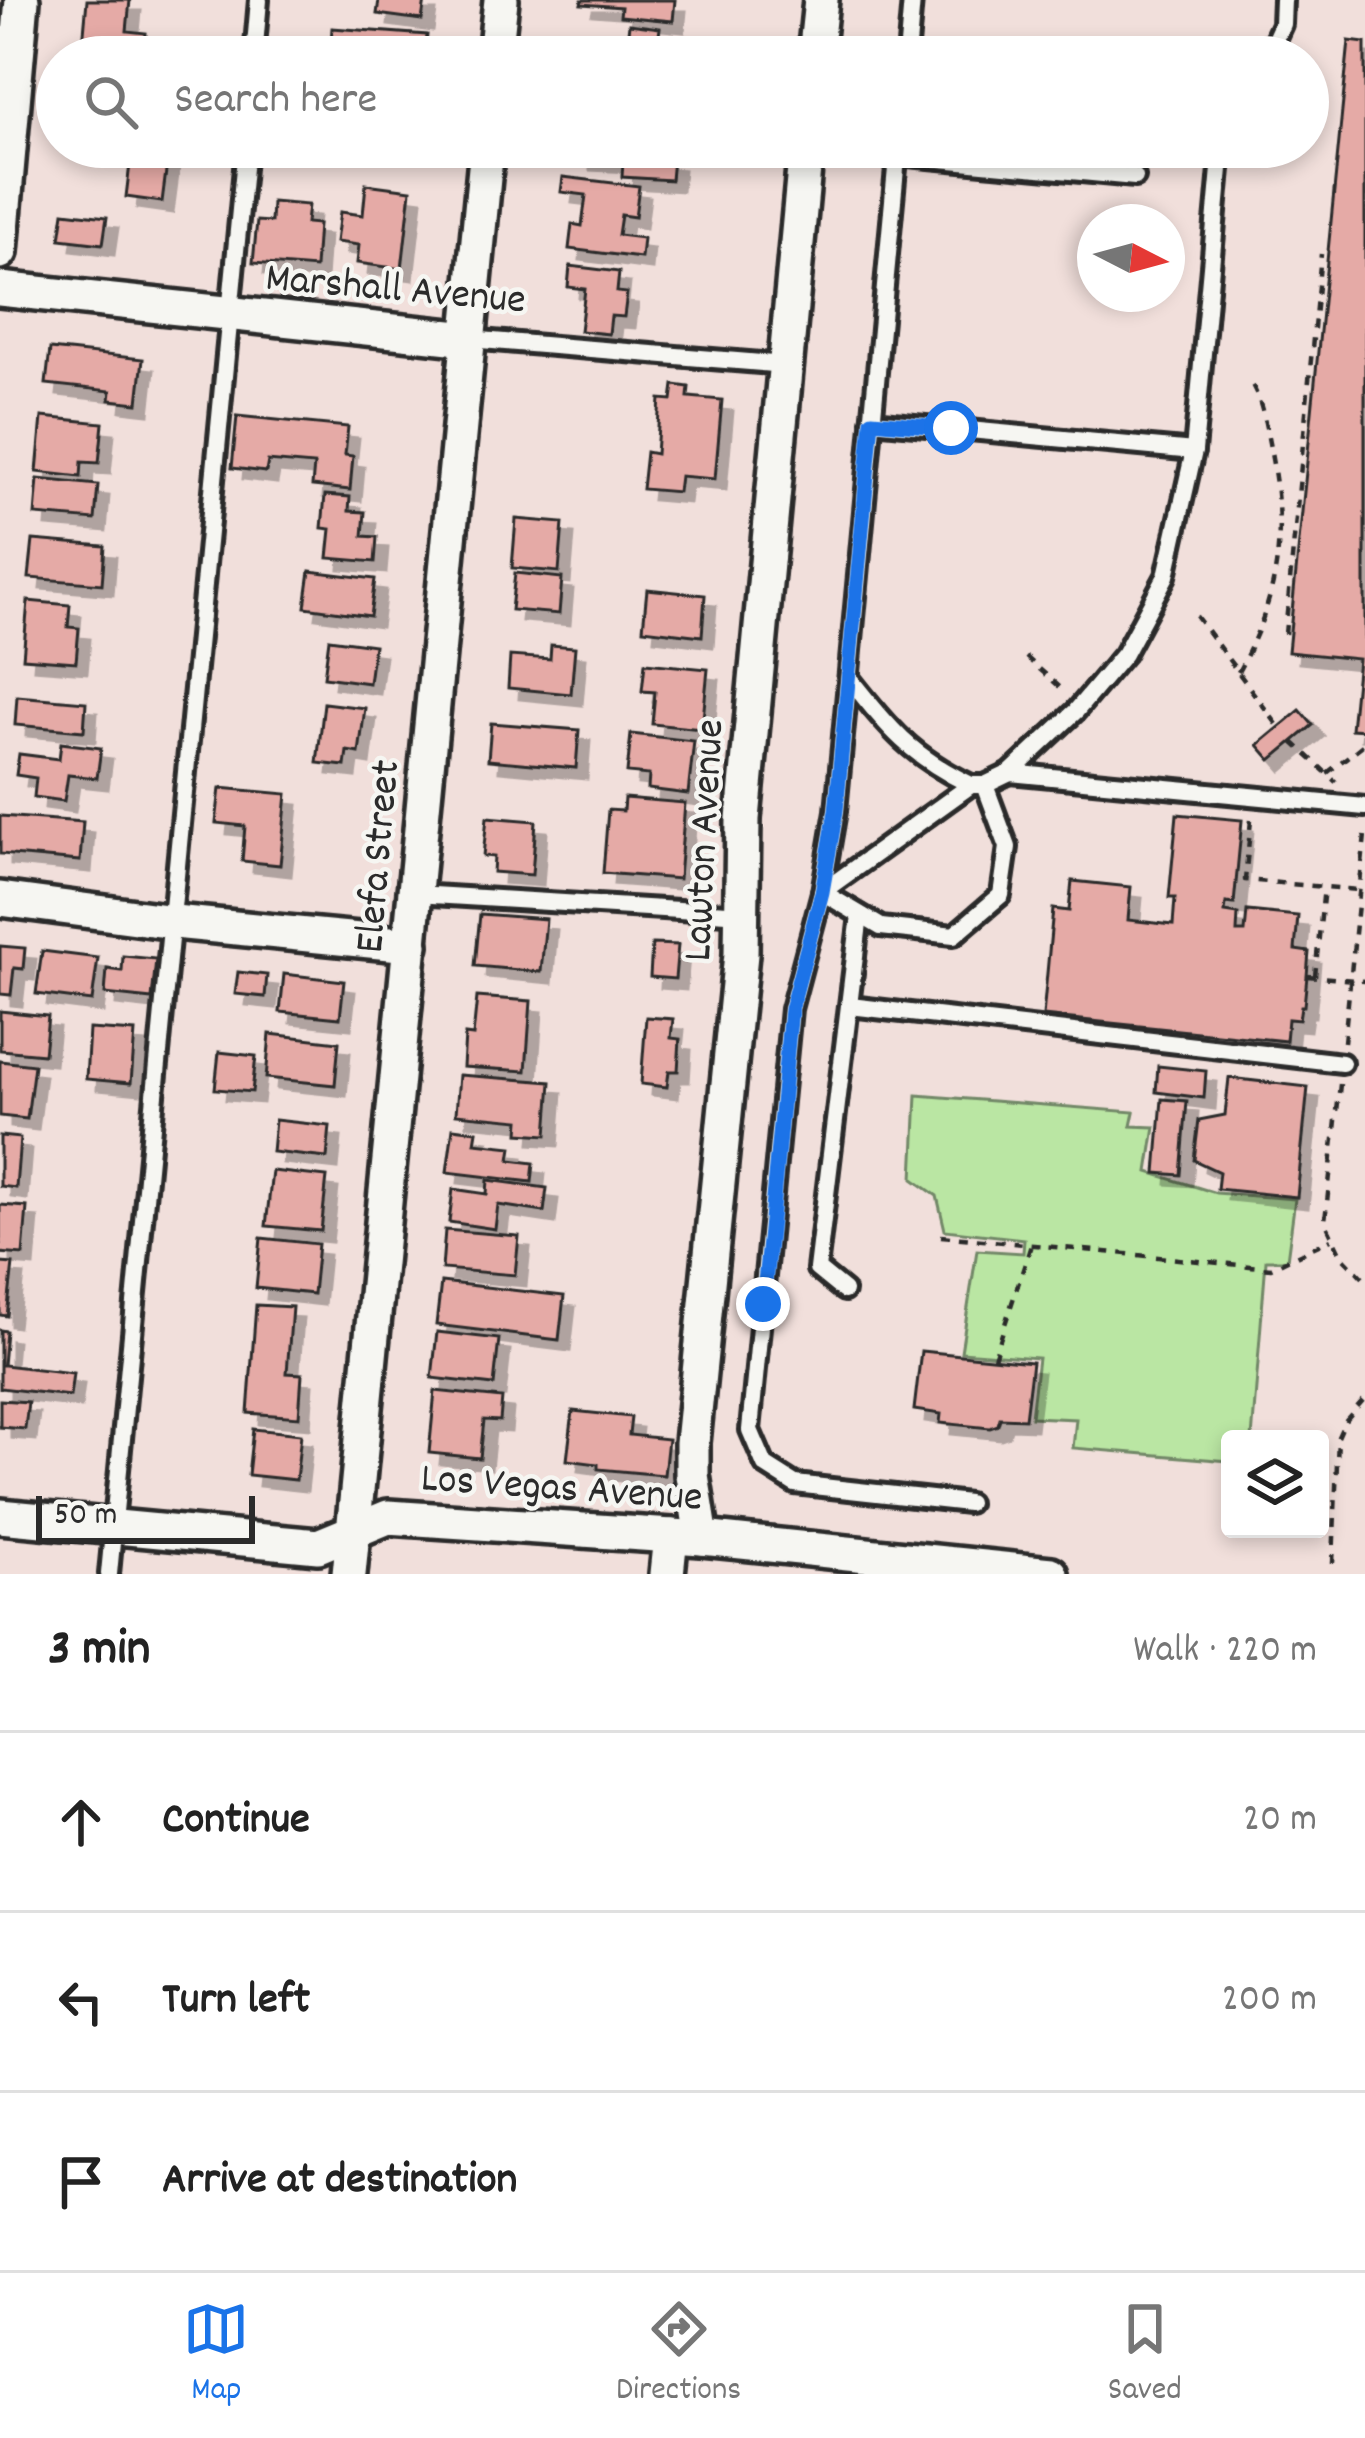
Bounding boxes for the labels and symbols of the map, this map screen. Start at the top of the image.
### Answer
north arrow [1077,204,1185,312]
street label: Marshall Avenue [263,251,528,333]
route start [924,401,978,455]
street label: Lawton Avenue [671,718,743,963]
street label: Elefa Street [343,758,419,956]
route end [736,1277,790,1331]
street label: Los Vegas Avenue [419,1451,704,1531]
scale bar [36,1490,255,1543]

